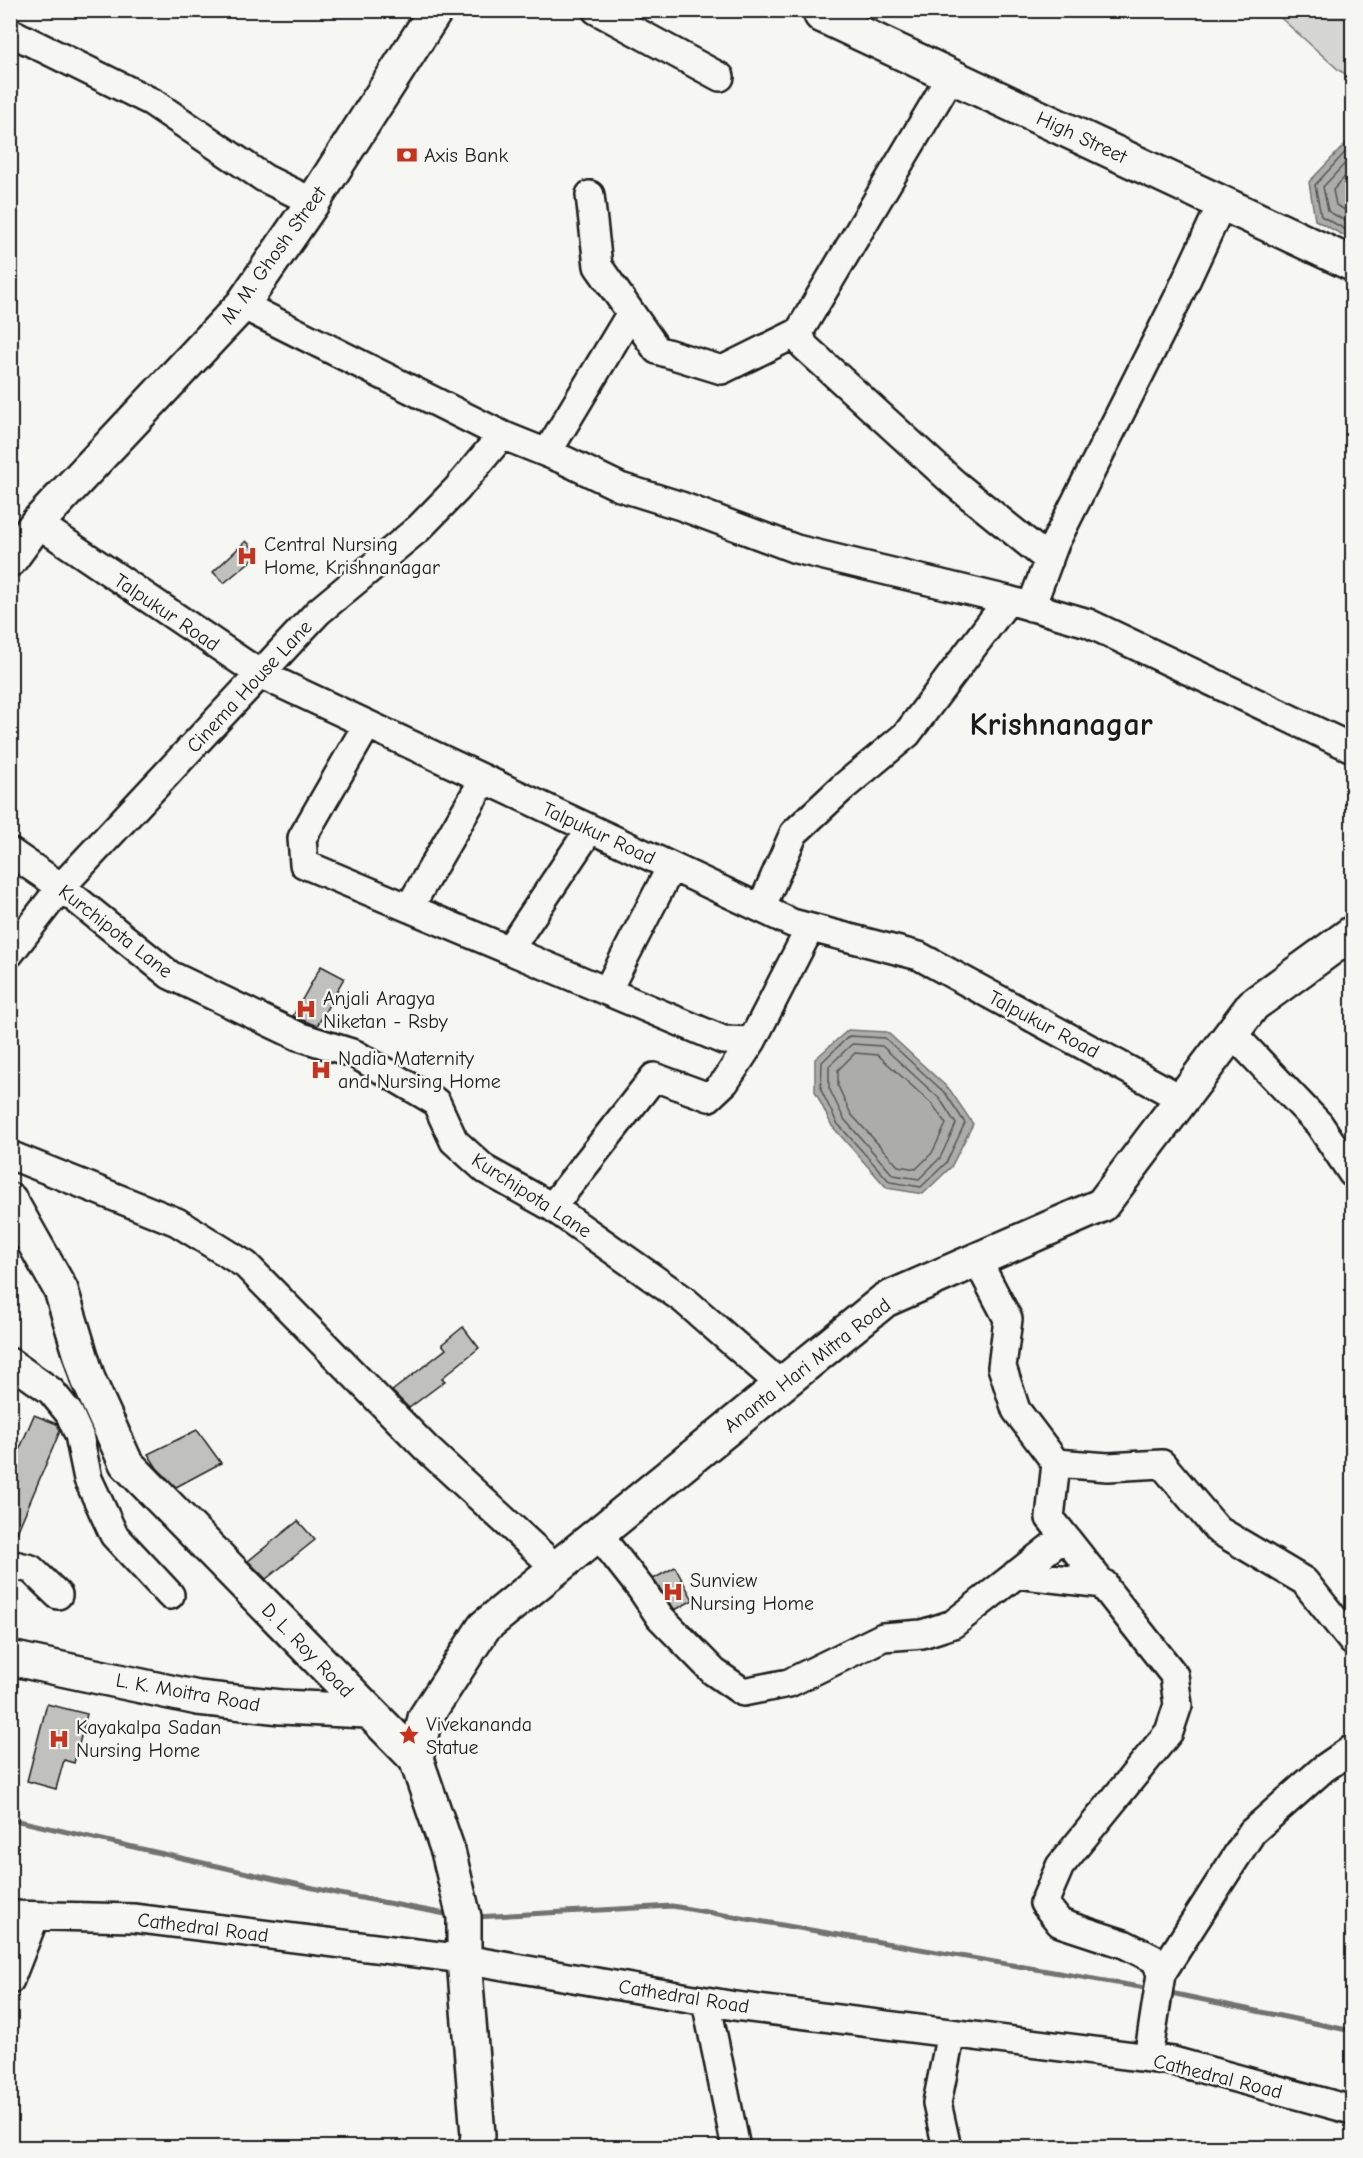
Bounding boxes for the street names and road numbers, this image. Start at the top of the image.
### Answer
street label: High Street [1033,107,1132,169]
street label: M. M. Ghosh Street [216,181,332,329]
street label: Talpukur Road [110,569,224,656]
street label: Cinema House Lane [182,615,317,757]
street label: Talpukur Road [539,797,659,870]
street label: Kurchipota Lane [54,880,177,983]
street label: Talpukur Road [985,986,1103,1063]
street label: Kurchipota Lane [468,1148,596,1243]
street label: Ananta Hari Mitra Road [719,1293,895,1438]
street label: D. L. Roy Road [257,1598,358,1702]
street label: L. K. Moitra Road [114,1668,262,1716]
street label: Cathedral Road [136,1908,270,1947]
street label: Cathedral Road [617,1975,751,2018]
street label: Cathedral Road [1151,2049,1285,2104]

